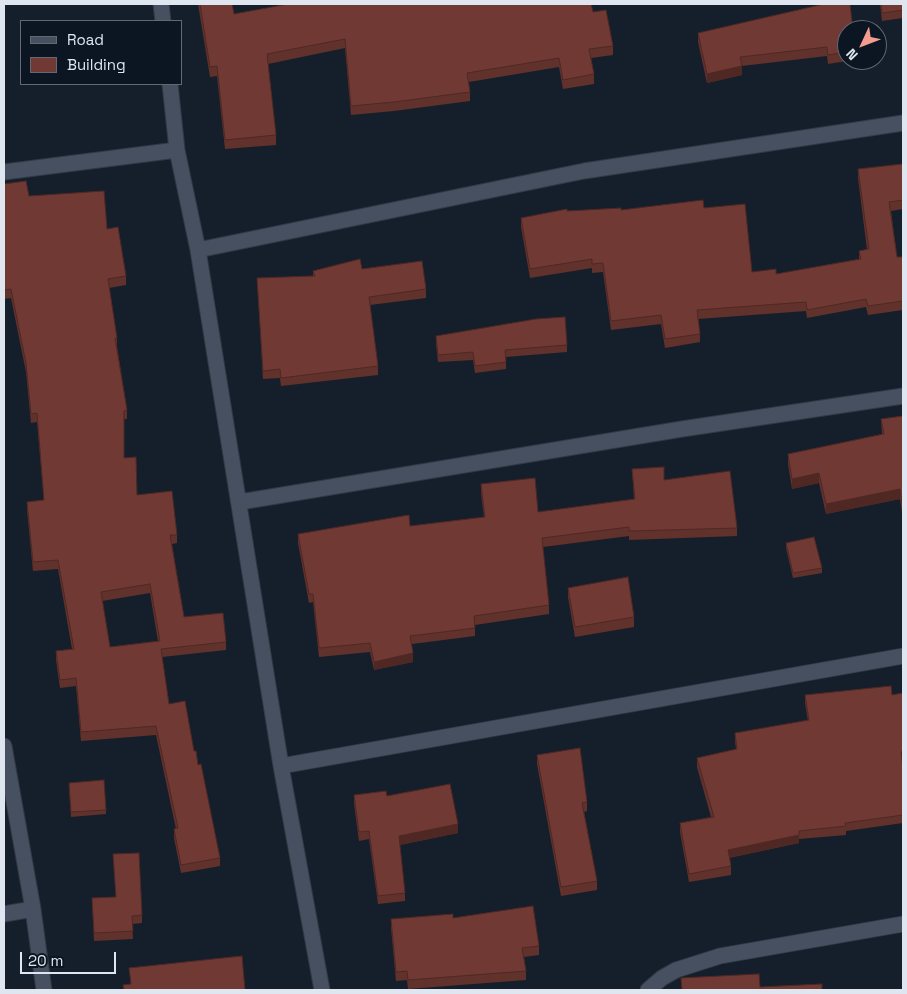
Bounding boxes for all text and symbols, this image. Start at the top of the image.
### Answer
legend [20,20,182,85]
north arrow [837,20,887,70]
text: Road [67,30,104,49]
text: N [842,45,862,64]
text: Building [67,55,126,74]
scale bar [22,942,119,974]
text: 20 m [28,951,63,970]

